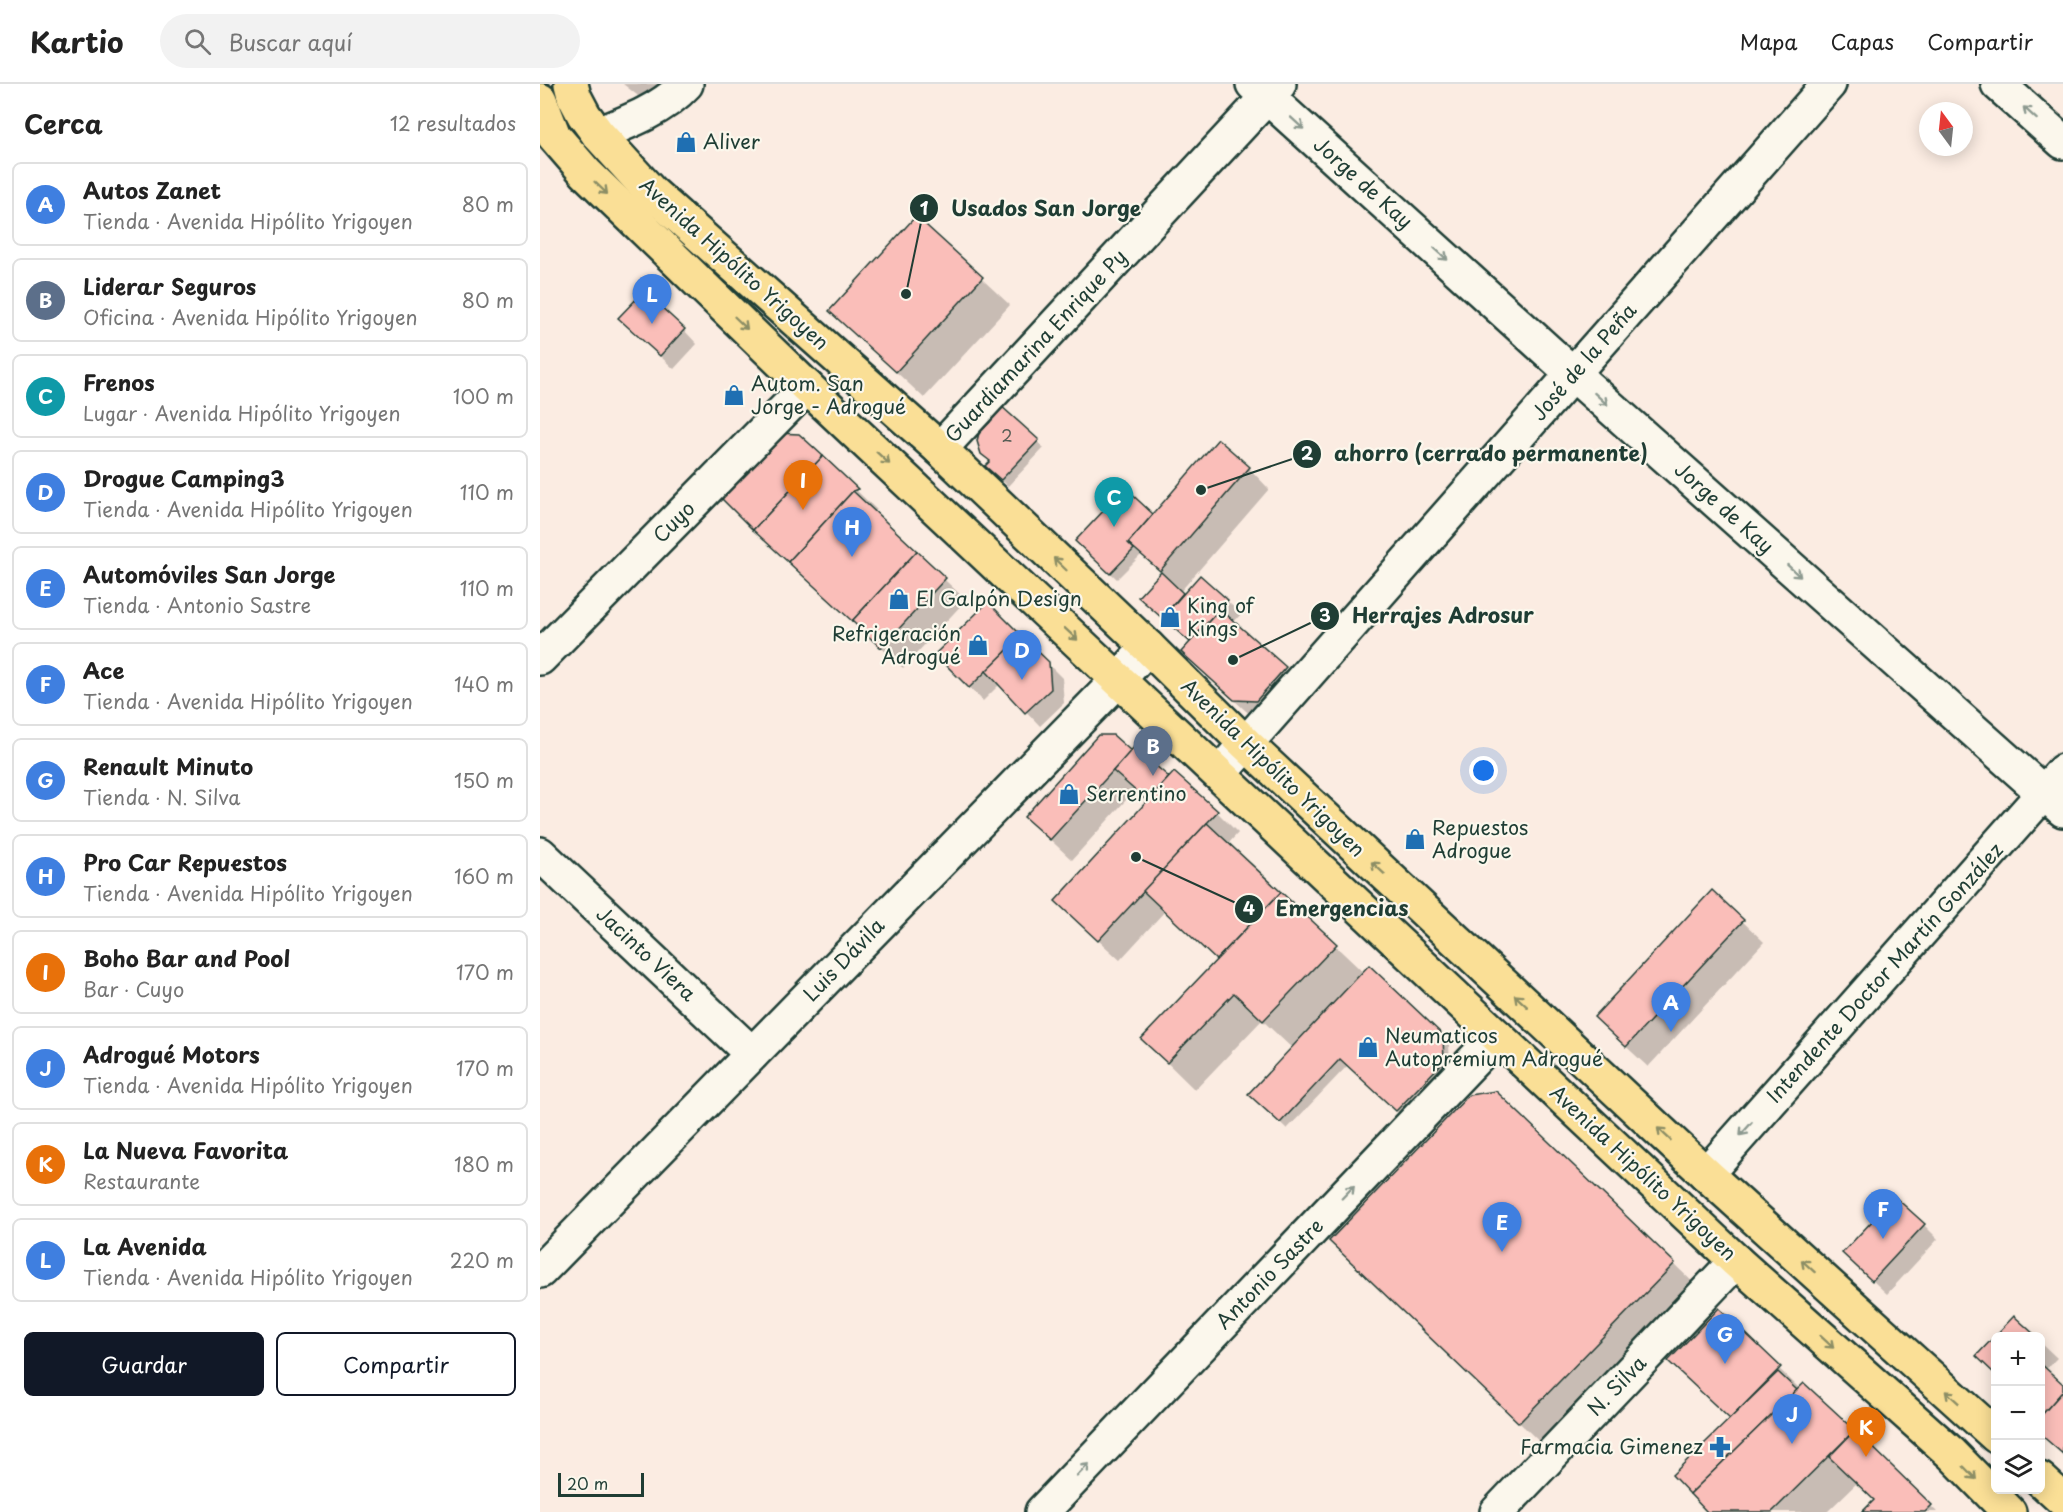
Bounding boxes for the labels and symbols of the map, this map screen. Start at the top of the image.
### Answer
north arrow [1919,102,1973,156]
one-way arrow [2023,106,2038,120]
one-way arrow [1289,116,1304,130]
place label: Aliver [703,126,761,156]
street label: Jorge de Kay [1307,129,1420,235]
shop icon: Aliver [674,130,698,154]
street label: Avenida Hipólito Yrigoyen [633,170,836,357]
one-way arrow [594,180,609,195]
callout: Usados San Jorge [909,189,1153,228]
text: Usados San Jorge [951,191,1141,223]
text: 1 [920,194,929,221]
street label: Guardiamarina Enrique Py [937,242,1133,449]
one-way arrow [1433,247,1448,261]
pin: L [632,274,672,324]
street label: José de la Peña [1524,295,1643,427]
one-way arrow [734,316,749,331]
place label: Autom. San Jorge - Adrogué [751,368,906,421]
shop icon: Autom. San Jorge - Adrogué [722,383,746,407]
one-way arrow [1594,392,1609,406]
house number: 2 [1001,423,1013,447]
callout: ahorro (cerrado permanente) [1292,434,1660,473]
text: ahorro (cerrado permanente) [1334,436,1648,468]
text: 2 [1301,439,1314,466]
one-way arrow [875,450,890,465]
street label: Jorge de Kay [1668,454,1781,560]
pin: I [784,460,822,510]
pin: C [1094,478,1134,527]
street label: Cuyo [645,493,701,549]
pin: H [832,508,872,557]
one-way arrow [1053,557,1068,571]
one-way arrow [1786,564,1801,578]
place label: El Galpón Design [916,583,1082,613]
shop icon: El Galpón Design [887,587,911,611]
place label: King of Kings [1187,590,1256,643]
callout: Herrajes Adrosur [1310,597,1546,636]
text: Herrajes Adrosur [1352,598,1534,630]
text: 3 [1319,601,1331,628]
shop icon: King of Kings [1158,605,1182,629]
place label: Refrigeración Adrogué [832,618,961,671]
one-way arrow [1063,627,1078,641]
pin: D [1002,630,1042,680]
shop icon: Refrigeración Adrogué [966,633,990,657]
street label: Avenida Hipólito Yrigoyen [1175,671,1372,863]
pin: B [1134,726,1172,776]
your location [1469,756,1498,785]
place label: Serrentino [1086,778,1187,808]
shop icon: Serrentino [1057,782,1081,806]
place label: Repuestos Adrogue [1432,812,1528,865]
shop icon: Repuestos Adrogue [1403,827,1427,851]
street label: Intendente Doctor Martín González [1759,836,2010,1109]
one-way arrow [1371,861,1386,875]
callout: Emergencias [1234,889,1421,928]
text: Emergencias [1275,891,1409,923]
text: 4 [1243,894,1255,921]
street label: Jacinto Viera [590,899,703,1008]
street label: Luis Dávila [796,911,891,1008]
pin: A [1652,982,1690,1032]
one-way arrow [1514,994,1529,1008]
place label: Neumaticos Autopremium Adrogué [1385,1020,1603,1073]
shop icon: Neumaticos Autopremium Adrogué [1356,1035,1380,1059]
street label: Avenida Hipólito Yrigoyen [1544,1078,1744,1267]
one-way arrow [1739,1121,1753,1136]
one-way arrow [1656,1127,1671,1141]
one-way arrow [1341,1184,1355,1199]
pin: F [1864,1190,1902,1239]
pin: E [1482,1202,1522,1252]
street label: Antonio Sastre [1209,1211,1330,1335]
one-way arrow [1801,1259,1816,1273]
pin: G [1706,1314,1744,1364]
one-way arrow [1819,1335,1834,1349]
street label: N. Silva [1580,1348,1653,1422]
one-way arrow [1945,1390,1960,1404]
pin: J [1772,1394,1812,1444]
pin: K [1846,1408,1886,1457]
place label: Farmacia Gimenez [1520,1431,1703,1461]
pharmacy icon: Farmacia Gimenez [1708,1435,1732,1459]
one-way arrow [1076,1462,1090,1477]
one-way arrow [1963,1466,1978,1481]
scale bar [558,1470,644,1498]

